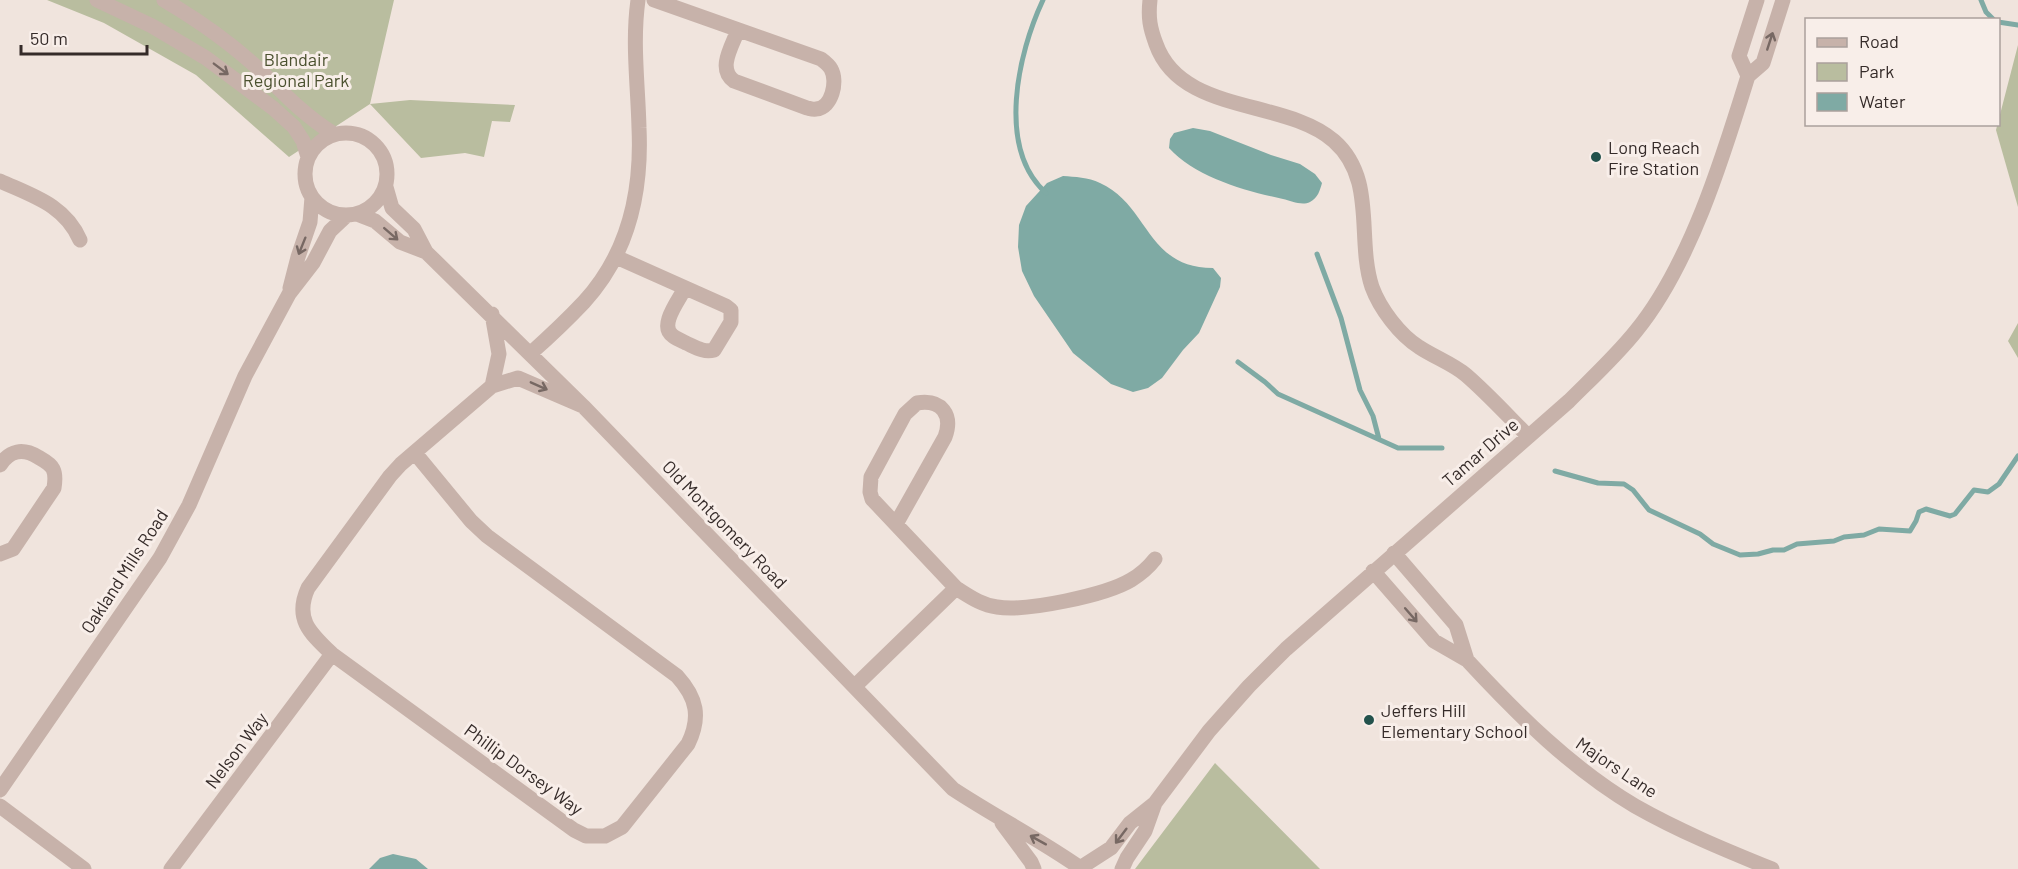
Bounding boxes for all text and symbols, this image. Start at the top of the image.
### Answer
scale bar [21,18,147,56]
legend [1805,18,2000,126]
text: 50 m [30,27,68,49]
text: Road [1859,30,1899,52]
one-way arrow [1765,32,1776,51]
park label: Blandair Regional Park [243,48,349,91]
text: Park [1859,60,1894,82]
one-way arrow [213,63,229,75]
text: Water [1859,90,1906,112]
place label: Long Reach Fire Station [1608,136,1700,179]
marker: Long Reach Fire Station [1589,150,1603,164]
one-way arrow [383,227,398,241]
one-way arrow [296,236,307,255]
one-way arrow [529,381,547,392]
street label: Tamar Drive [1437,413,1523,491]
street label: Old Montgomery Road [658,455,792,593]
street label: Oakland Mills Road [76,505,172,637]
one-way arrow [1405,607,1418,623]
place label: Jeffers Hill Elementary School [1381,699,1528,742]
street label: Nelson Way [200,707,272,793]
marker: Jeffers Hill Elementary School [1362,713,1376,727]
street label: Phillip Dorsey Way [460,719,588,819]
street label: Majors Lane [1572,732,1662,802]
one-way arrow [1114,827,1127,843]
one-way arrow [1030,834,1047,846]

